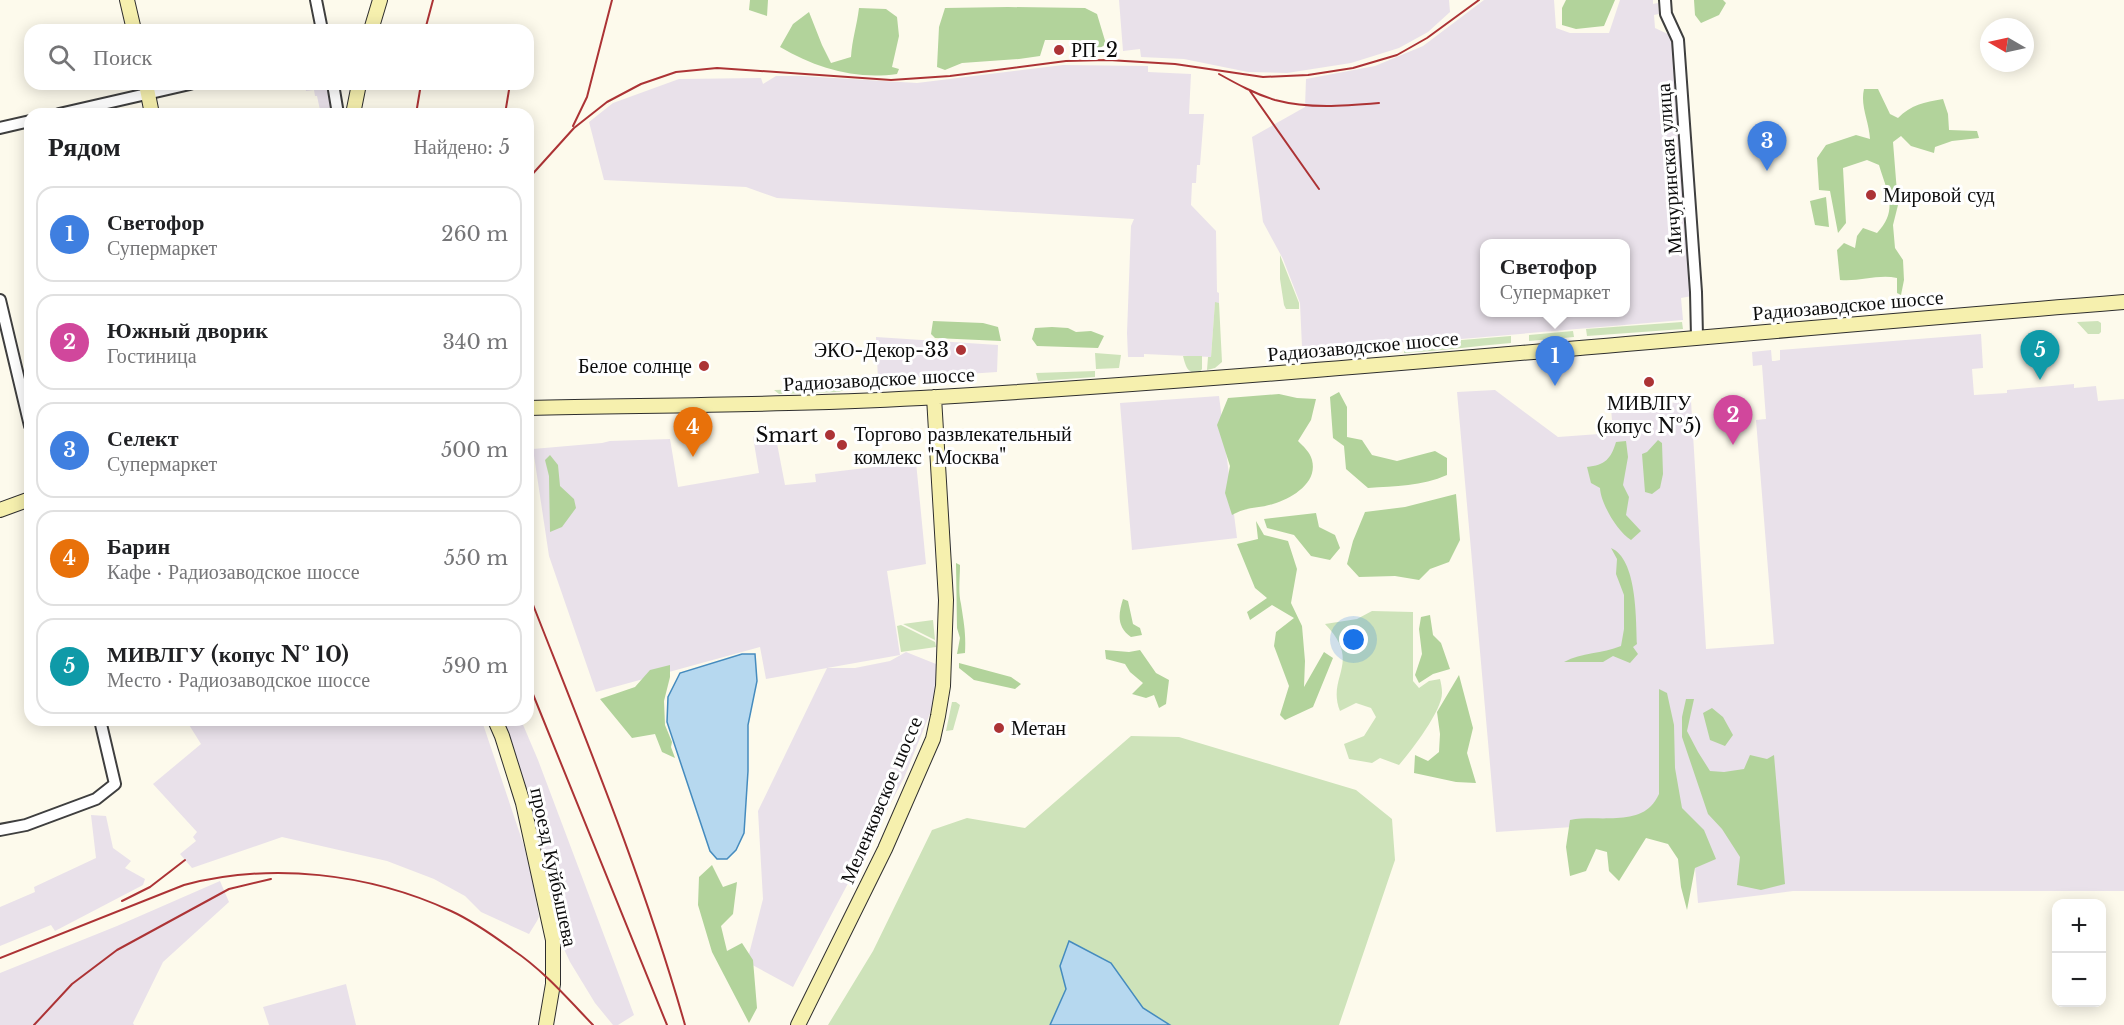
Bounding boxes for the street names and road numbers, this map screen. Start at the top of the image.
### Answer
street label: Мичуринская улица [1651,83,1687,255]
street label: Радиозаводское шоссе [1751,285,1945,325]
street label: Радиозаводское шоссе [1266,326,1460,366]
street label: Радиозаводское шоссе [783,362,976,396]
street label: Меленковское шоссе [835,713,927,887]
street label: проезд Куйбышева [525,785,583,949]

